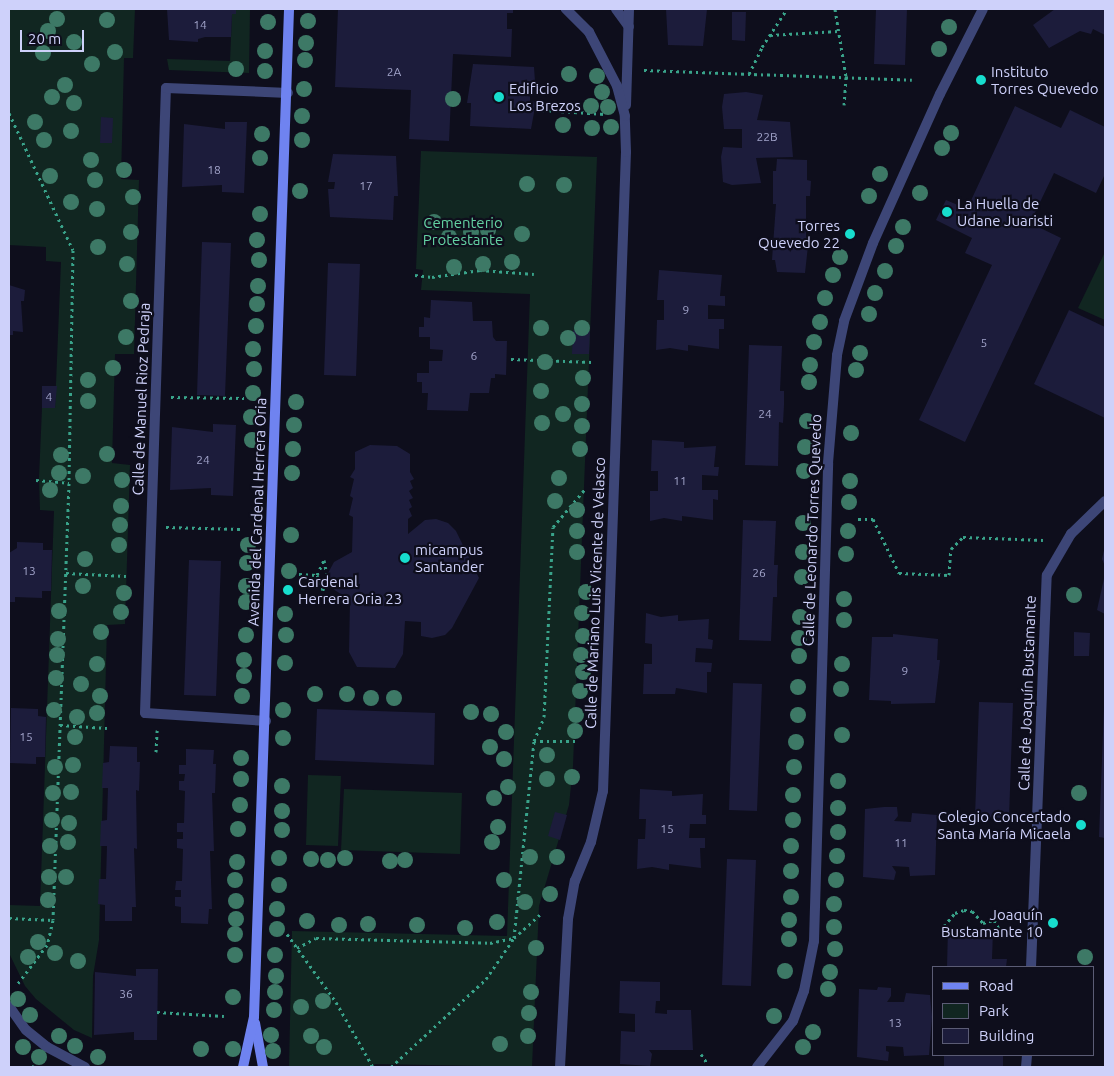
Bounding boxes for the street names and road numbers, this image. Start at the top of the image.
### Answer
street label: Calle de Manuel Rioz Pedraja [129,302,153,496]
street label: Avenida del Cardenal Herrera Oria [244,397,270,627]
street label: Calle de Leonardo Torres Quevedo [799,414,825,646]
street label: Calle de Mariano Luis Vicente de Velasco [581,457,609,729]
street label: Calle de Joaquín Bustamante [1015,595,1039,791]

